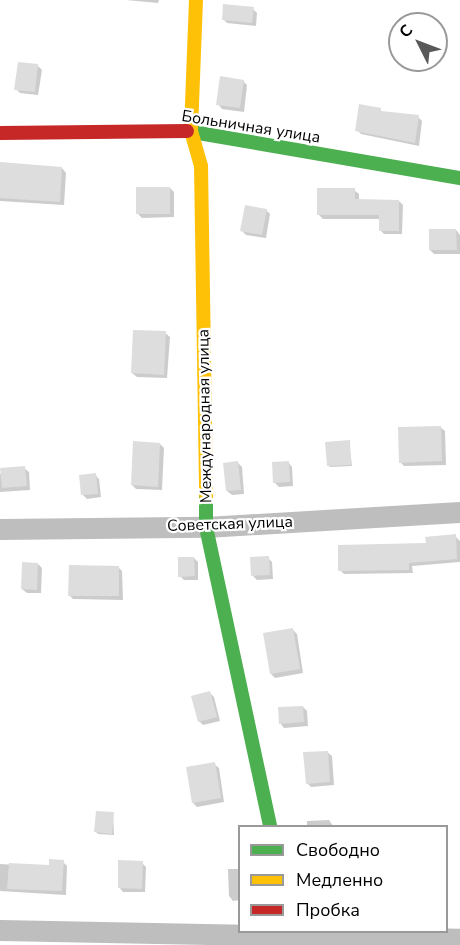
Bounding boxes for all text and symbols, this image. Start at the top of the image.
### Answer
north arrow [388,12,448,72]
text: С [394,20,418,43]
street label: Больничная улица [180,107,322,147]
street label: Международная улица [194,329,216,503]
street label: Советская улица [167,512,293,536]
legend [238,825,448,933]
text: Свободно [296,838,380,862]
text: Медленно [296,868,383,892]
text: Пробка [296,898,360,922]

